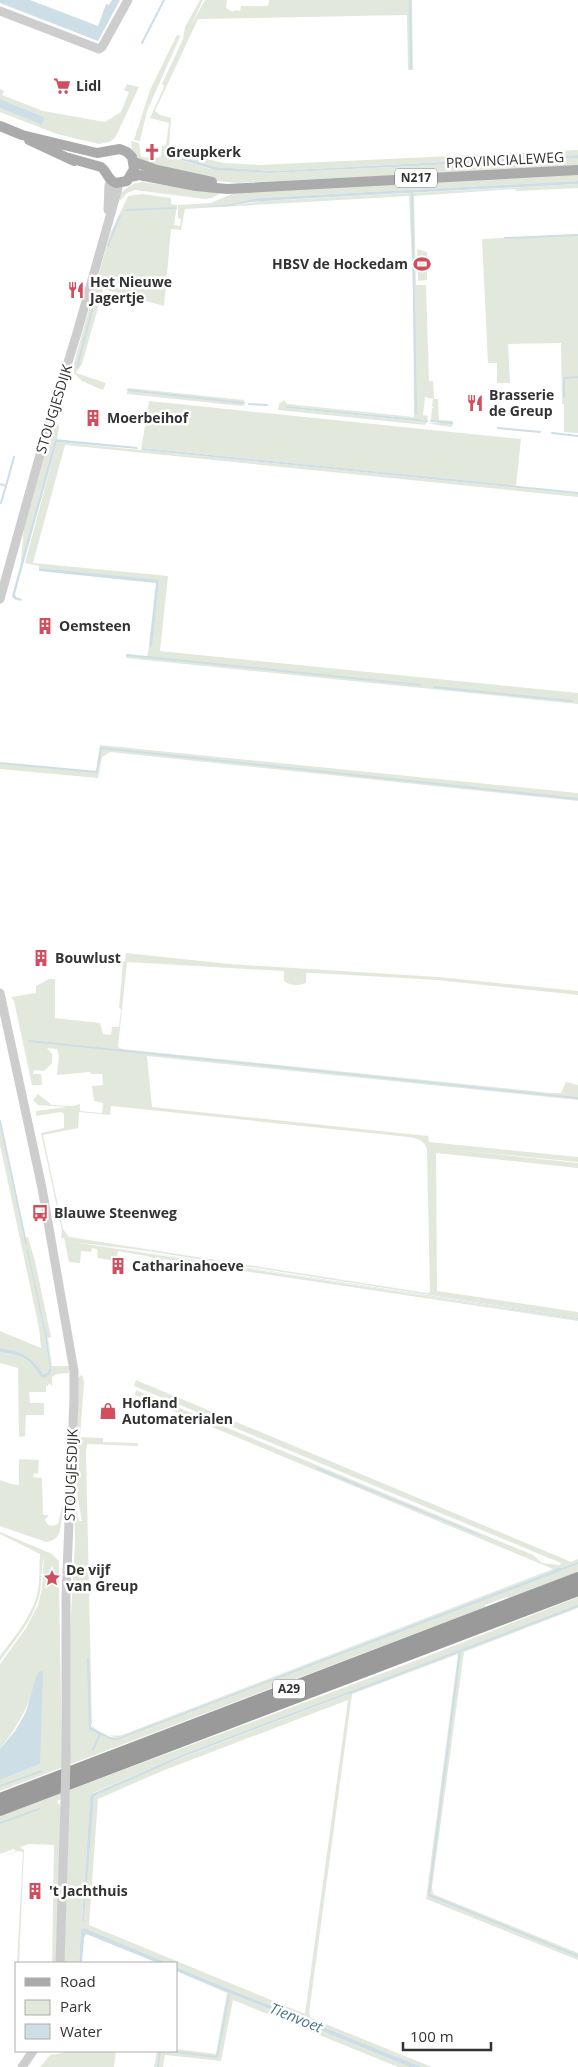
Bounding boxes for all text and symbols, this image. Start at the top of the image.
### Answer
supermarket icon: Lidl [52,76,72,96]
place label: Lidl [76,76,101,95]
church icon: Greupkerk [142,142,162,162]
place label: Greupkerk [166,142,241,161]
street label: PROVINCIALEWEG [445,147,565,172]
road number: N217 [395,168,437,188]
place label: HBSV de Hockedam [272,254,408,273]
sports icon: HBSV de Hockedam [412,254,432,274]
place label: Het Nieuwe Jagertje [88,272,172,307]
restaurant icon: Het Nieuwe Jagertje [66,280,86,300]
street label: STOUGJESDIJK [31,362,76,456]
place label: Brasserie de Greup [489,385,554,420]
restaurant icon: Brasserie de Greup [465,393,485,413]
building icon: Moerbeihof [83,408,103,428]
place label: Moerbeihof [107,408,190,427]
building icon: Oemsteen [35,616,55,636]
place label: Oemsteen [59,616,131,635]
building icon: Bouwlust [31,948,51,968]
place label: Bouwlust [55,948,121,967]
bus stop icon: Blauwe Steenweg [30,1203,50,1223]
place label: Blauwe Steenweg [54,1203,177,1222]
building icon: Catharinahoeve [108,1256,128,1276]
place label: Catharinahoeve [132,1256,244,1275]
place label: Hofland Automaterialen [122,1393,233,1428]
shop icon: Hofland Automaterialen [98,1401,118,1421]
street label: STOUGJESDIJK [59,1428,82,1521]
place label: De vijf van Greup [66,1560,138,1595]
place icon: De vijf van Greup [42,1568,62,1588]
road number: A29 [273,1680,305,1698]
building icon: 't Jachthuis [25,1881,45,1901]
place label: 't Jachthuis [49,1881,128,1900]
legend [15,1962,178,2052]
text: Road [60,1971,96,1991]
text: Park [60,1996,91,2016]
water label: Tienvoet [267,1997,327,2037]
scale bar [403,2020,490,2052]
text: Water [60,2021,102,2041]
text: 100 m [410,2026,454,2046]

